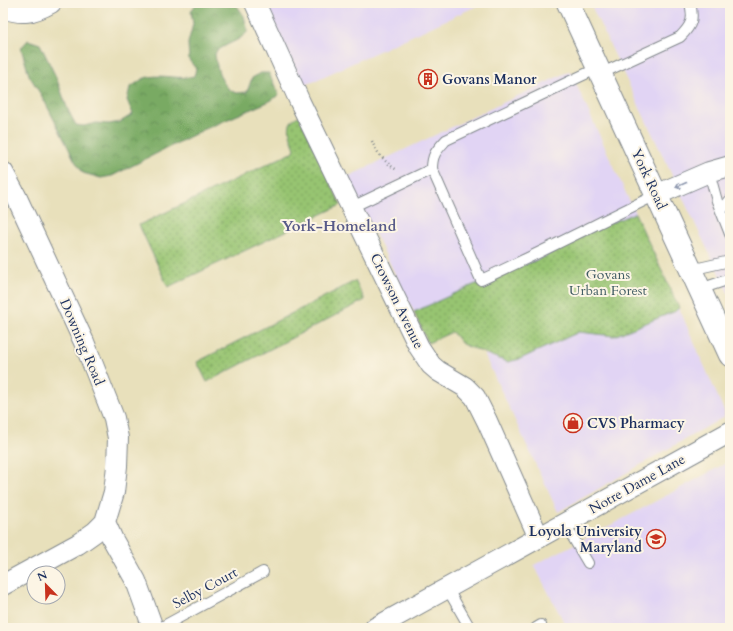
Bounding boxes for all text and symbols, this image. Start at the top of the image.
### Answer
building icon: Govans Manor [417,68,439,90]
place label: Govans Manor [442,70,537,89]
street label: York Road [627,145,672,213]
one-way arrow [675,181,687,189]
district label: York-Homeland [282,216,397,236]
street label: Crowson Avenue [366,250,428,352]
park label: Govans Urban Forest [569,265,648,300]
street label: Downing Road [55,296,109,389]
shop icon: CVS Pharmacy [562,412,584,434]
place label: CVS Pharmacy [587,414,685,433]
street label: Notre Dame Lane [585,450,689,518]
place label: Loyola University Maryland [529,522,642,557]
school or university icon: Loyola University Maryland [645,528,667,550]
street label: Selby Court [169,563,241,613]
north arrow [26,565,66,605]
text: N [35,567,50,585]

